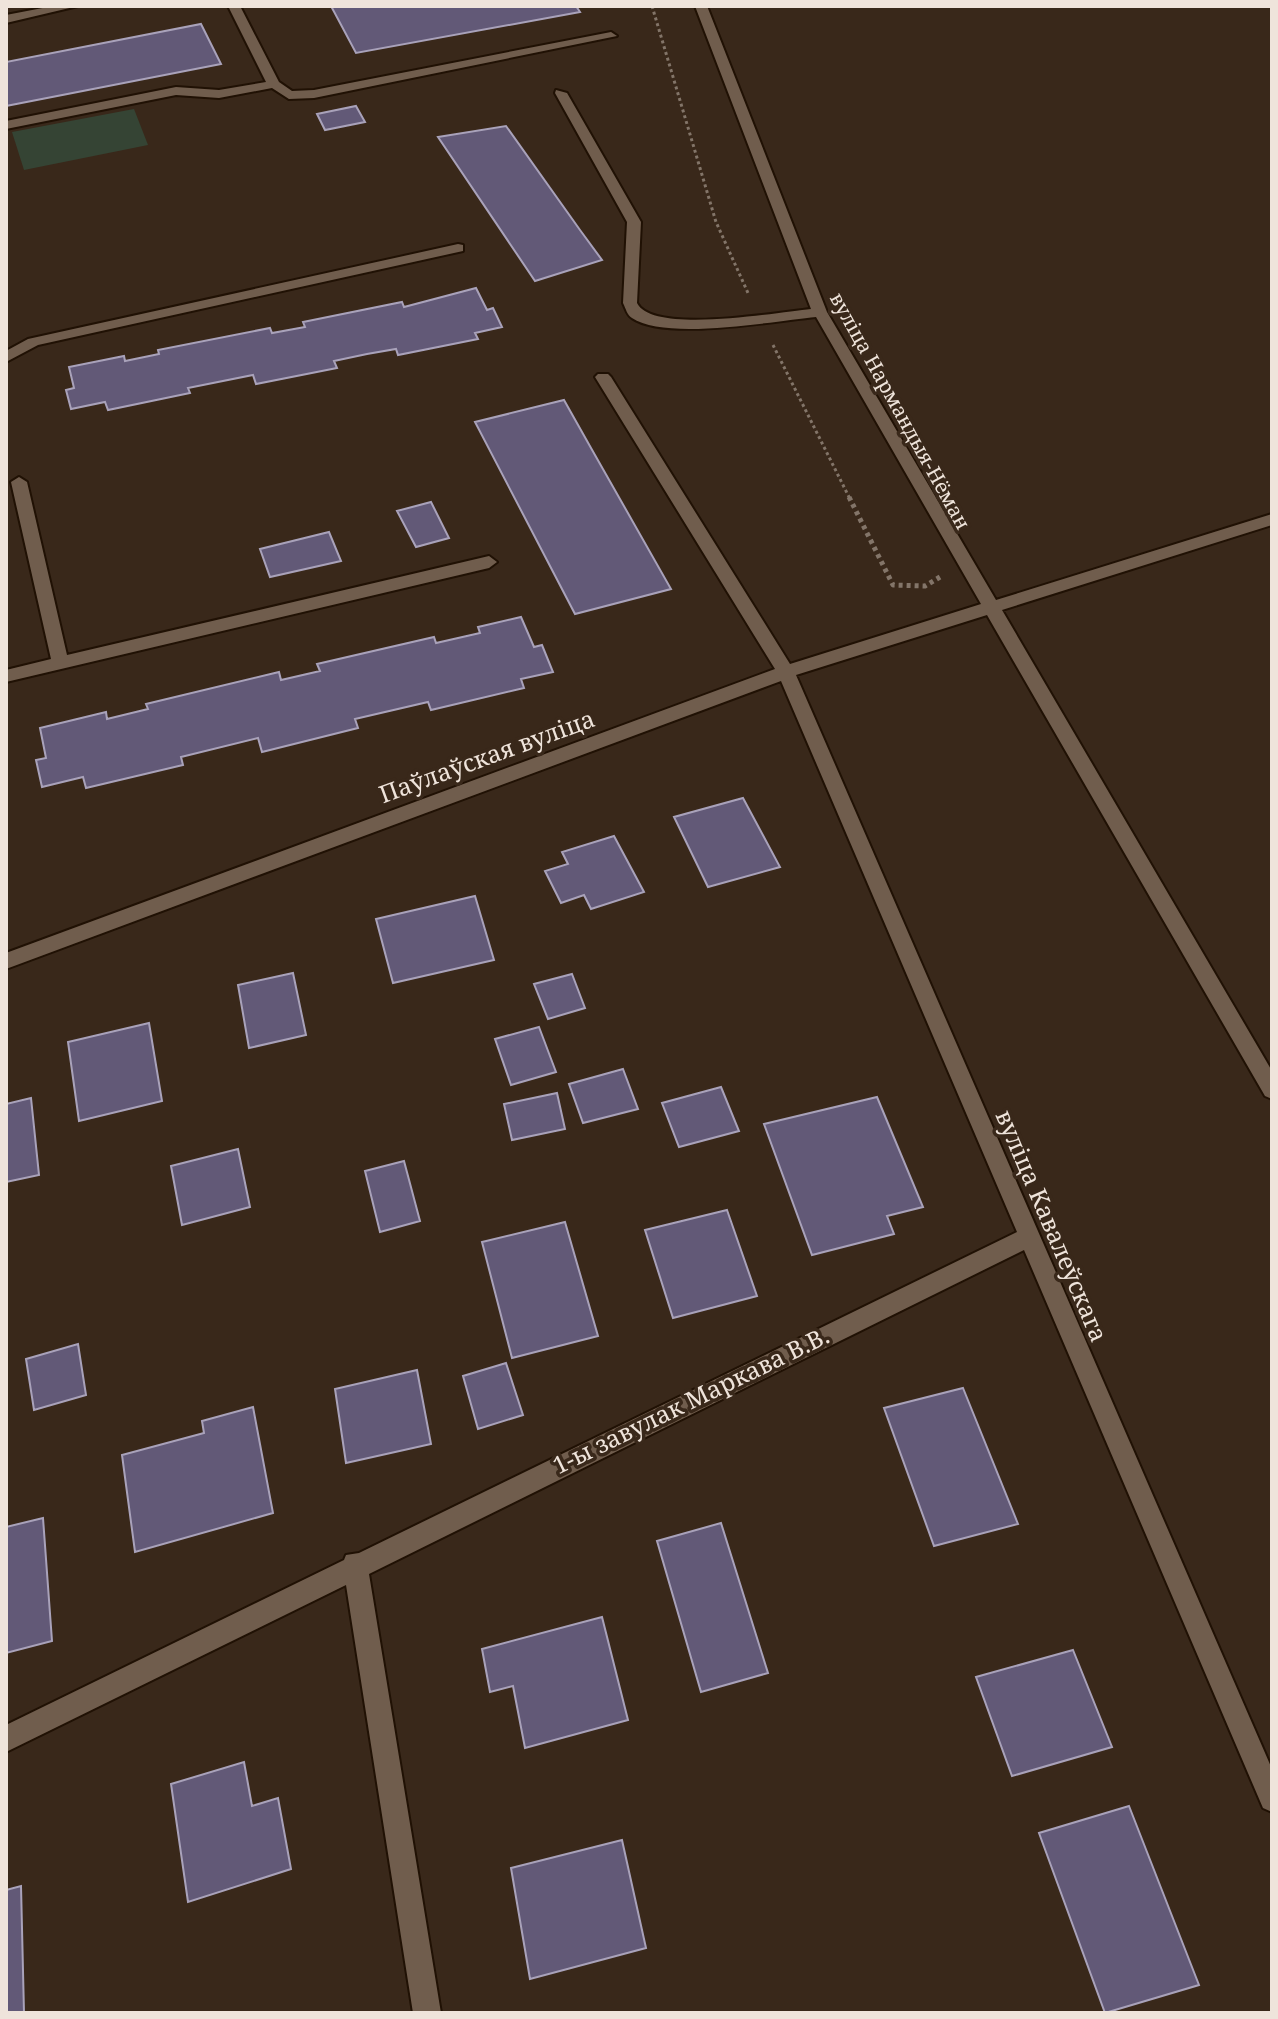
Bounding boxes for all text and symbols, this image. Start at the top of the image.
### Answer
street label: вуліца Нармандыя-Нёман [824,287,977,534]
street label: Паўлаўская вуліца [374,701,599,810]
street label: вуліца Кавалеўскага [989,1104,1116,1347]
street label: 1-ы завулак Маркава В.В. [546,1318,834,1481]

